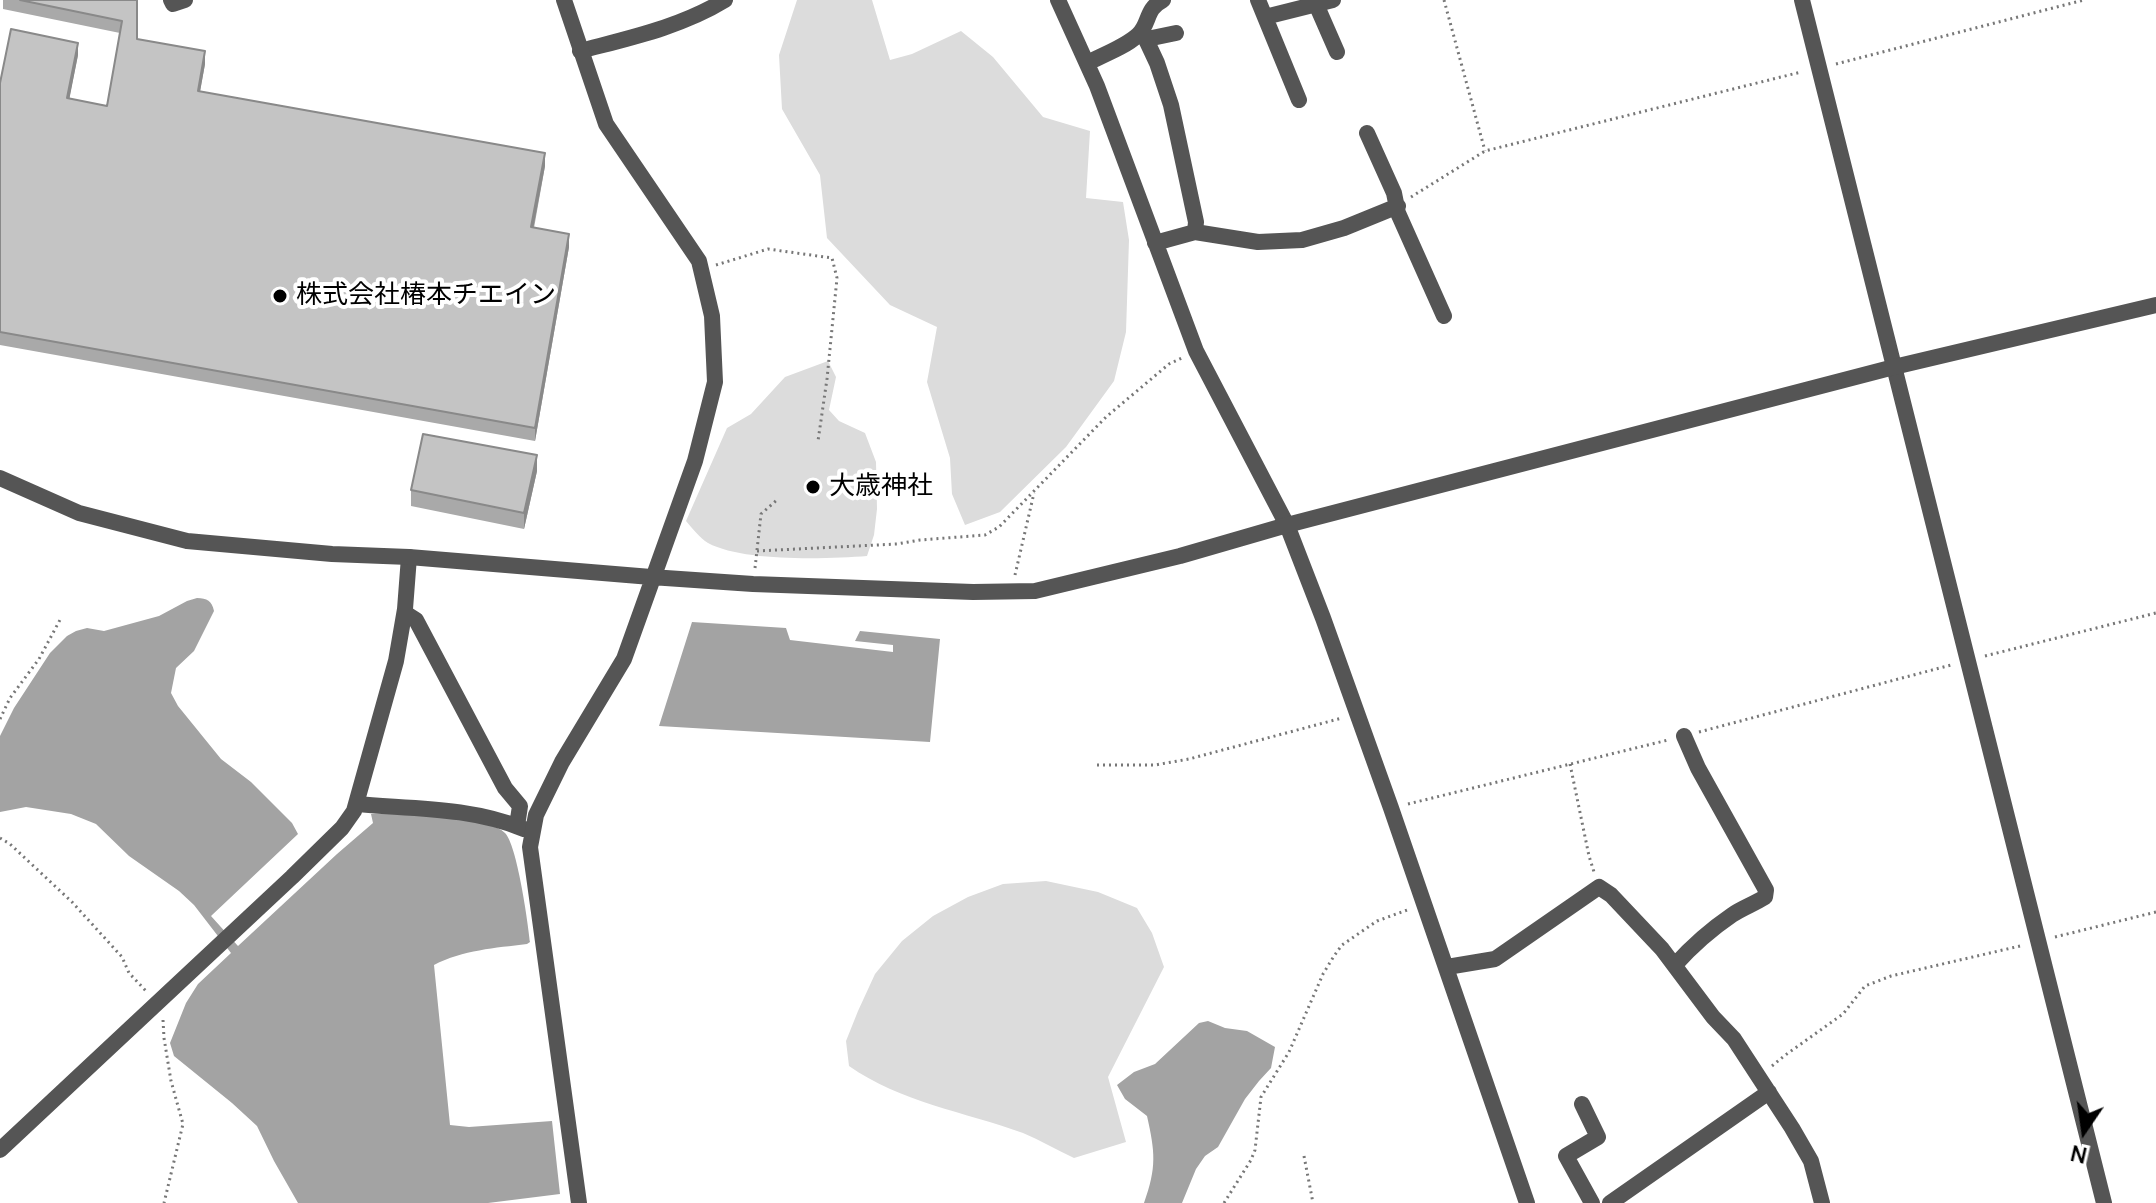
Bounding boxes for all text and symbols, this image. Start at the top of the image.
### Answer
place label: 株式会社椿本チエイン [296,280,556,312]
marker: 株式会社椿本チエイン [271,287,289,305]
place label: 大歳神社 [829,471,933,503]
marker: 大歳神社 [804,478,822,496]
north arrow [2044,1091,2124,1171]
text: N [2068,1138,2090,1171]

